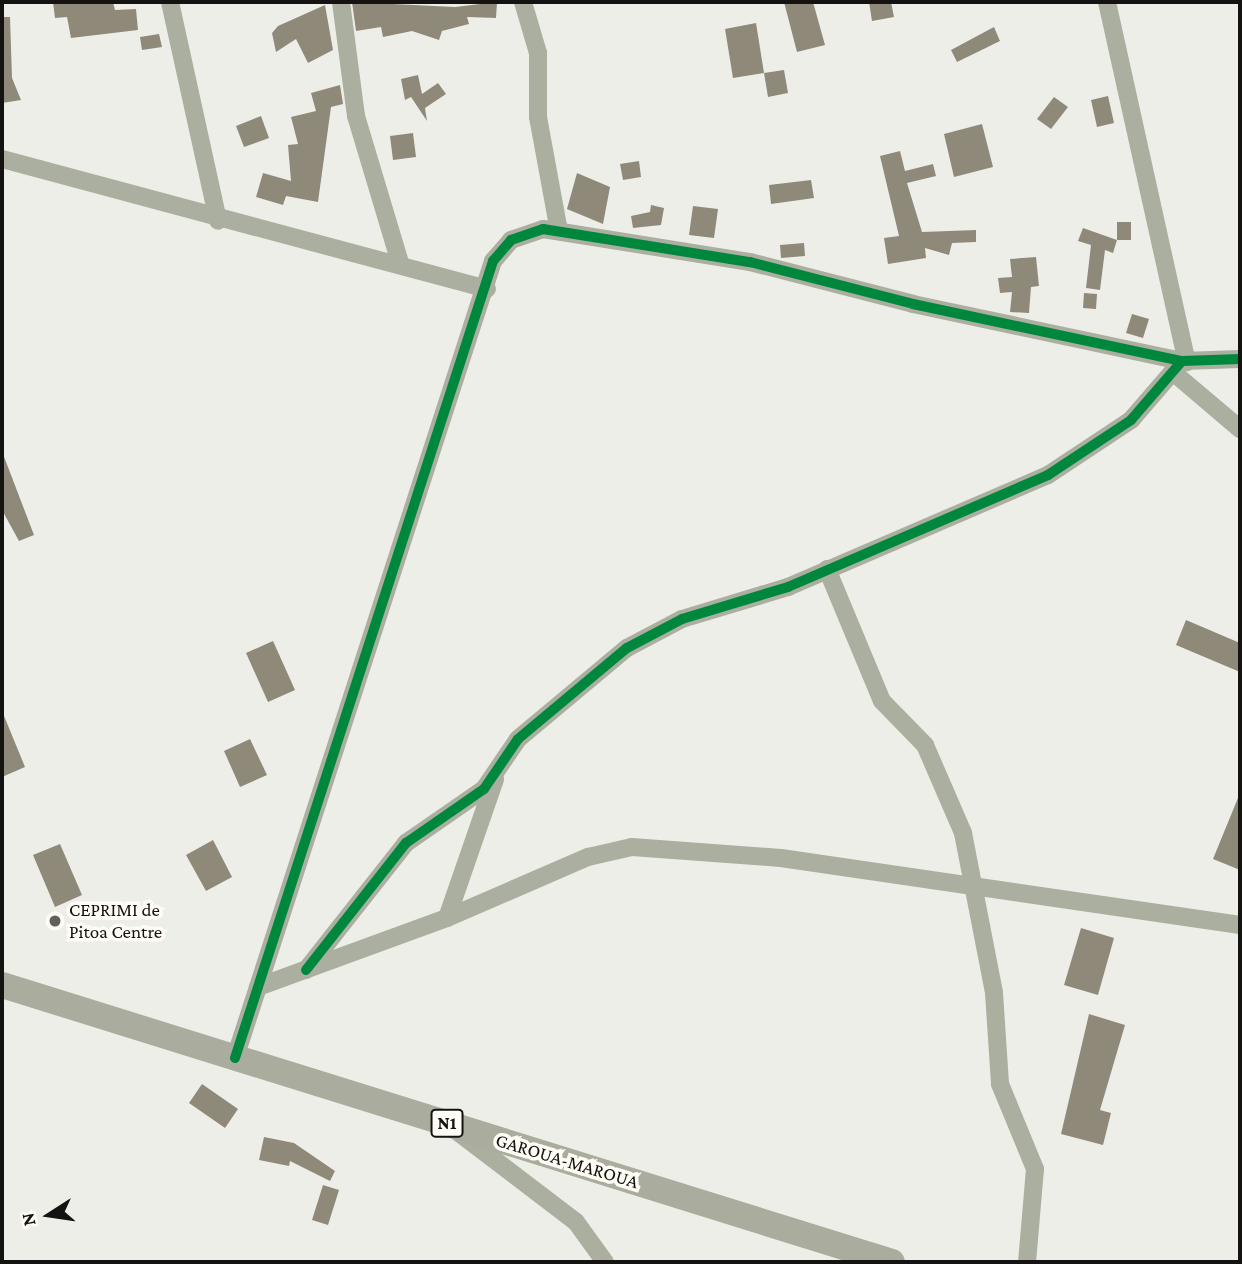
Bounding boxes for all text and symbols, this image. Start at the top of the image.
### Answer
place label: CEPRIMI de Pitoa Centre [69,899,162,943]
marker: CEPRIMI de Pitoa Centre [47,913,63,929]
road number: N1 [430,1108,464,1138]
street label: GAROUA-MAROUA [493,1128,641,1194]
north arrow [14,1180,84,1250]
text: N [16,1211,40,1228]

